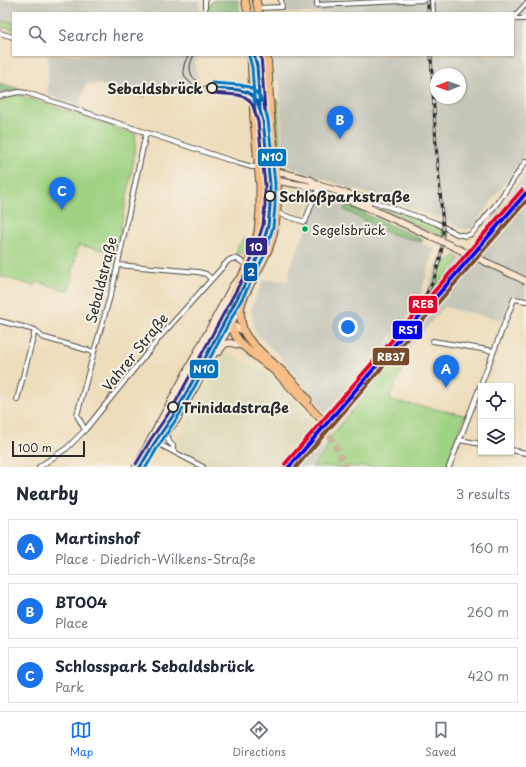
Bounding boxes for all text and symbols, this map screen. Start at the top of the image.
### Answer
search box [12,12,514,56]
icon: search [26,23,48,45]
text: Search here [58,23,144,46]
north arrow [430,68,466,104]
place label: Sebaldsbrück [107,78,204,99]
marker: Sebaldsbrück [206,82,218,94]
pin: B [327,106,353,139]
line badge: N10 [257,148,287,167]
text: N10 [261,148,283,165]
pin: C [49,177,75,210]
place label: Schloßparkstraße [279,186,410,207]
marker: Schloßparkstraße [264,190,276,202]
place label: Segelsbrück [312,220,386,239]
marker: Segelsbrück [300,224,310,234]
street label: Sebaldstraße [80,235,122,325]
line badge: 10 [245,237,268,256]
text: 10 [249,238,263,255]
line badge: 2 [243,262,258,282]
text: 2 [247,263,255,280]
line badge: RE8 [408,295,438,314]
text: RE8 [412,295,434,312]
street label: Vahrer Straße [97,308,173,396]
your location [338,317,358,337]
line badge: RS1 [392,320,423,340]
text: RS1 [398,321,418,338]
line badge: RB37 [372,347,410,366]
text: RB37 [377,348,405,365]
pin: A [433,355,459,388]
line badge: N10 [189,359,219,379]
text: N10 [193,360,215,377]
map controls [478,383,514,455]
button: locate [478,383,514,419]
place label: Trinidadstraße [182,397,289,418]
marker: Trinidadstraße [167,401,179,413]
button: layers [478,419,514,455]
scale bar [12,439,85,458]
text: 100 m [18,439,52,456]
text: Nearby [16,480,78,506]
text: 3 results [456,484,510,503]
text: Martinshof [55,526,140,549]
text: A [25,538,35,557]
text: 160 m [470,538,509,557]
text: Place · Diedrich-Wilkens-Straße [55,549,256,568]
text: BT004 [55,590,107,613]
text: B [26,602,34,621]
text: 260 m [467,602,509,621]
text: Place [55,613,88,632]
text: Schlosspark Sebaldsbrück [55,654,255,677]
text: C [25,666,35,685]
text: 420 m [467,666,509,685]
text: Park [55,677,84,696]
tab: Map [70,719,93,760]
tab: Directions [232,719,286,760]
tab: Saved [425,719,456,760]

